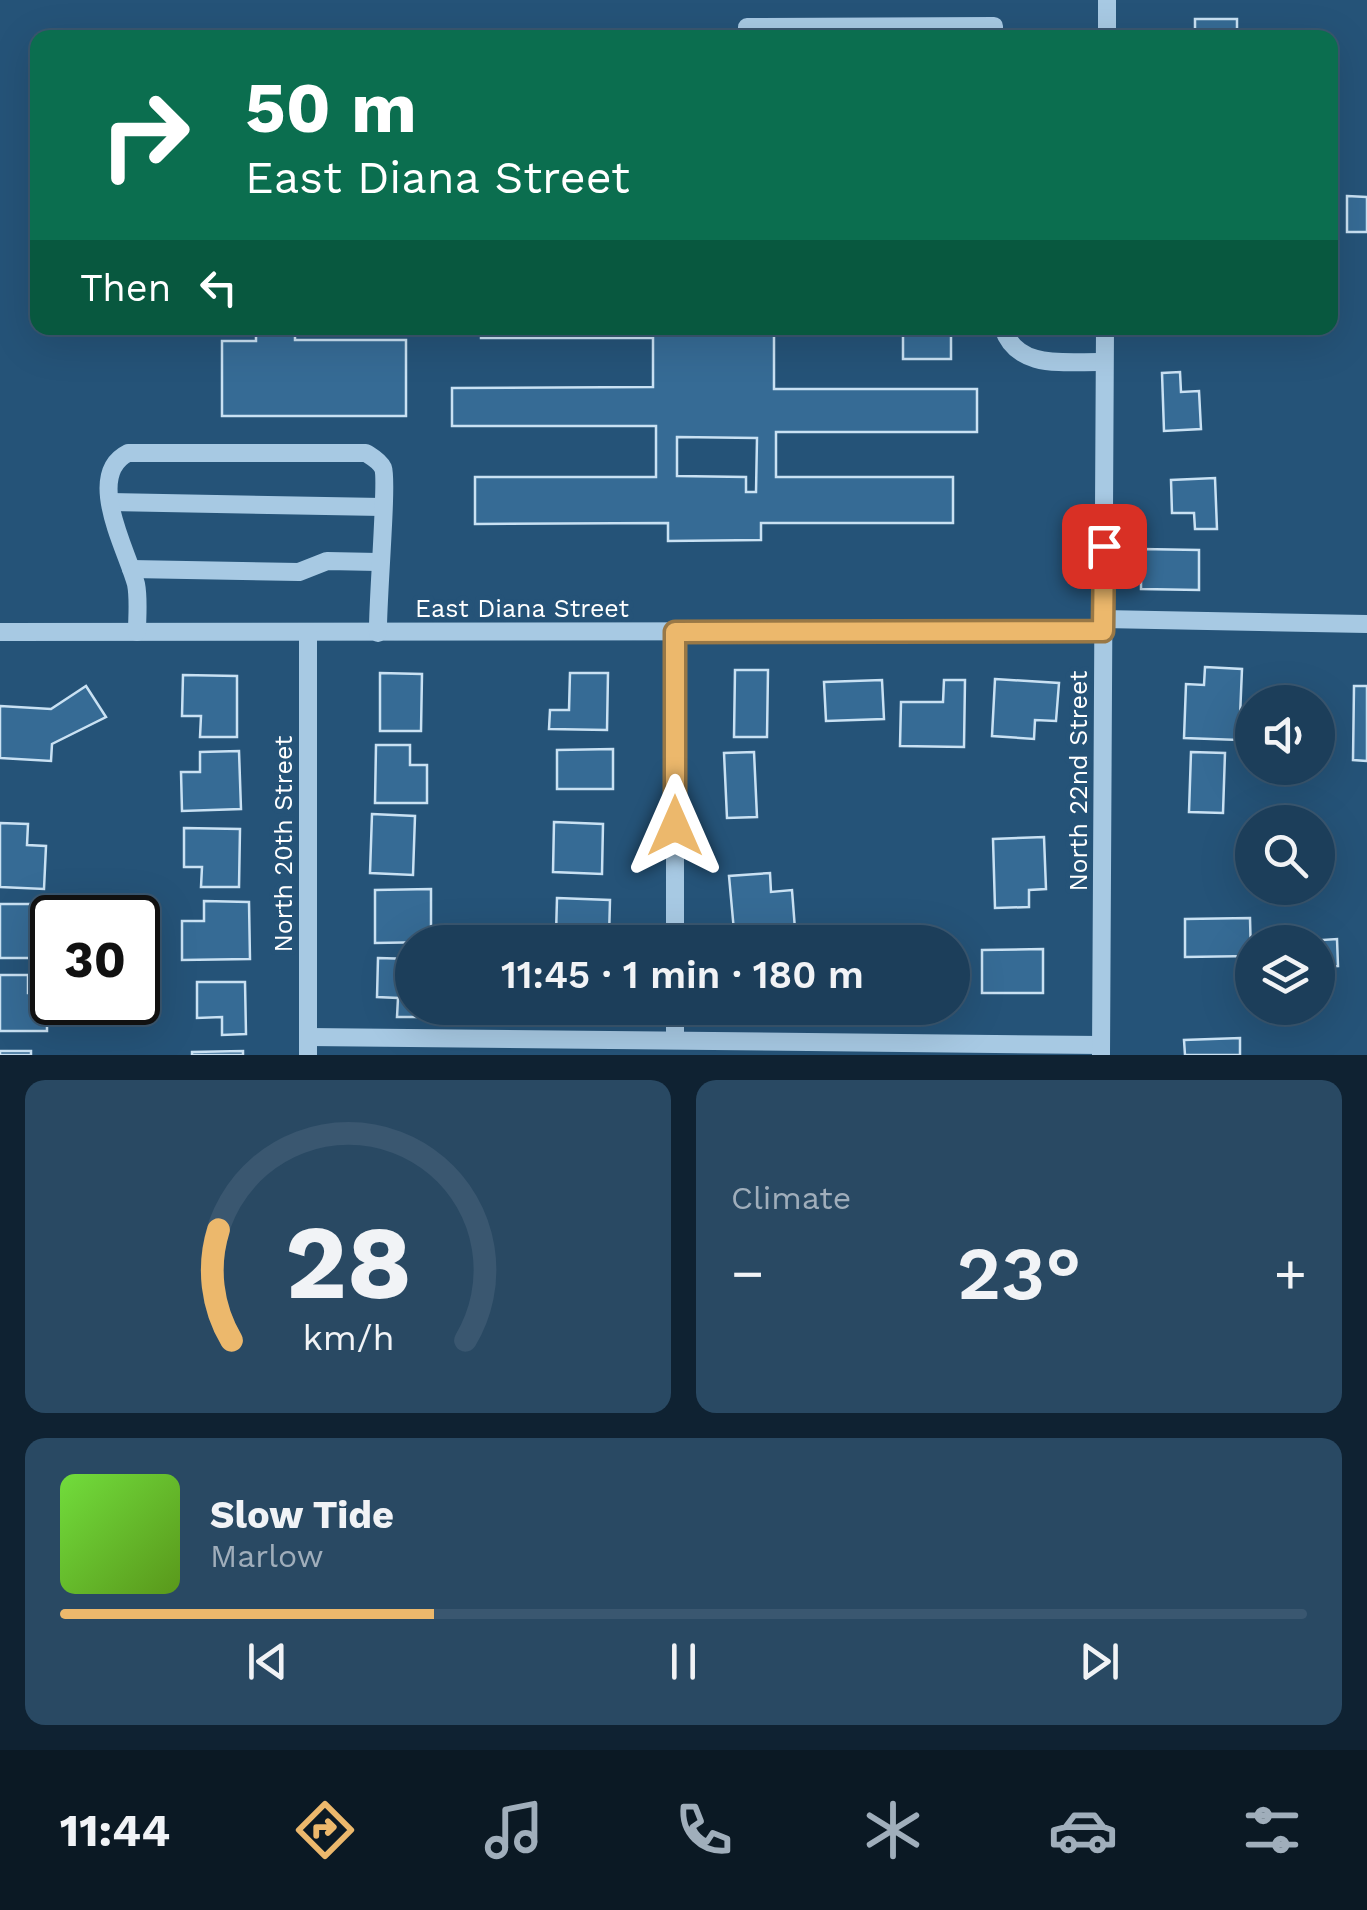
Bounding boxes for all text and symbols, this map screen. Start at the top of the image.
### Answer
text: 50 m [245,67,417,149]
icon: right [80,70,210,200]
text: East Diana Street [245,151,630,204]
icon: left [191,260,246,315]
text: Then [80,266,171,310]
pin [1062,504,1147,589]
icon: arrive [1077,519,1132,574]
street label: East Diana Street [415,594,629,623]
street label: North 22nd Street [1064,670,1093,892]
map controls [1235,685,1335,1025]
button: sound [1235,685,1335,785]
street label: North 20th Street [269,735,298,952]
position arrow [623,774,727,878]
button: search [1235,805,1335,905]
speed limit sign: 30 [30,895,160,1025]
button: layers [1235,925,1335,1025]
text: 11:45 · 1 min · 180 m [501,953,864,997]
text: Climate [731,1179,851,1217]
text: 28 [284,1201,412,1323]
text: 23° [957,1229,1081,1317]
text: − [731,1241,764,1305]
text: + [1274,1241,1307,1305]
text: km/h [302,1317,394,1359]
text: Slow Tide [210,1493,394,1537]
text: Marlow [210,1537,324,1575]
icon: previous [240,1634,295,1689]
icon: pause [656,1634,711,1689]
icon: next [1072,1634,1127,1689]
icon: directions [290,1795,360,1865]
icon: music [479,1795,549,1865]
icon: phone [669,1795,739,1865]
icon: climate [858,1795,928,1865]
icon: car [1048,1795,1118,1865]
icon: filters [1237,1795,1307,1865]
text: 11:44 [60,1804,170,1857]

